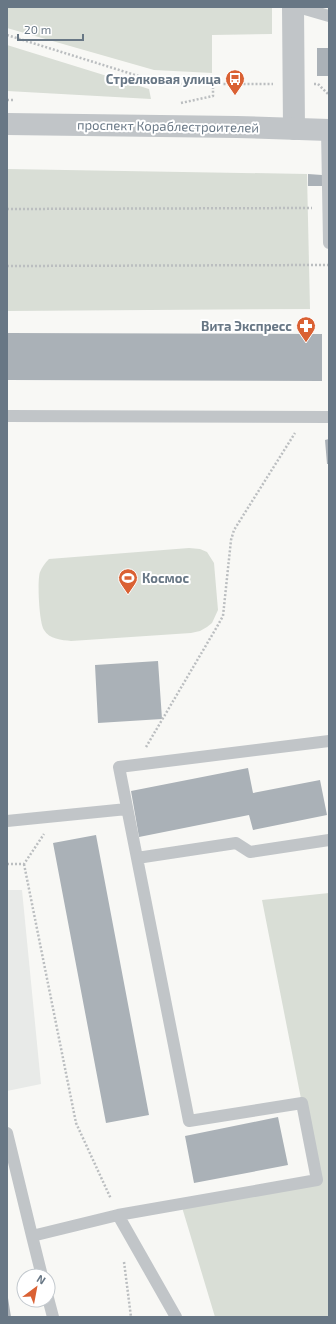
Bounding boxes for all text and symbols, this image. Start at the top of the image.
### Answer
scale bar [18,16,83,42]
text: 20 m [24,22,51,36]
bus stop icon: Стрелковая улица [224,68,246,96]
place label: Стрелковая улица [106,71,221,87]
street label: проспект Кораблестроителей [77,116,259,136]
pharmacy icon: Вита Экспресс [295,315,317,343]
place label: Вита Экспресс [201,318,292,334]
sports icon: Космос [117,567,139,595]
place label: Космос [142,570,189,586]
north arrow [16,1268,56,1308]
text: N [35,1271,48,1287]

